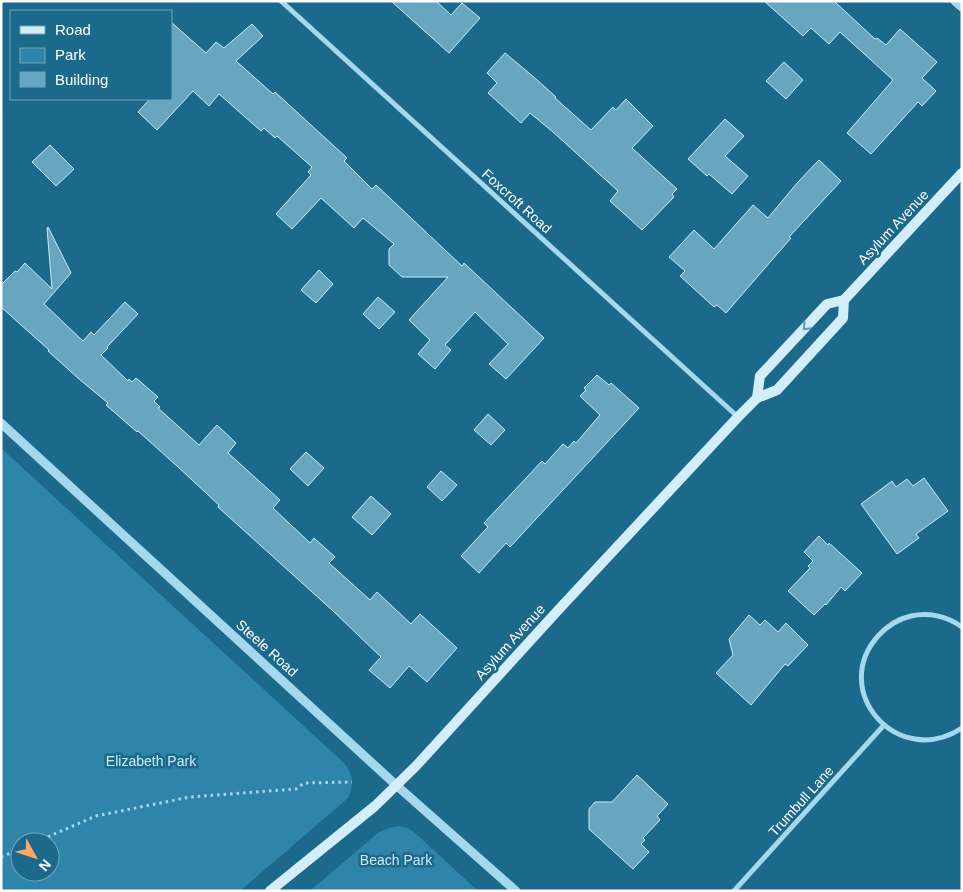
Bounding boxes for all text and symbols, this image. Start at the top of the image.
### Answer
legend [10,10,172,100]
text: Road [55,21,91,38]
text: Park [55,46,86,63]
text: Building [55,71,108,88]
street label: Foxcroft Road [479,166,555,236]
street label: Asylum Avenue [854,186,932,268]
one-way arrow [803,321,812,330]
street label: Asylum Avenue [472,601,548,683]
street label: Steele Road [233,616,301,680]
park label: Elizabeth Park [106,753,197,769]
street label: Trumbull Lane [765,762,837,839]
north arrow [10,832,60,882]
park label: Beach Park [360,852,433,868]
text: N [36,856,54,874]

